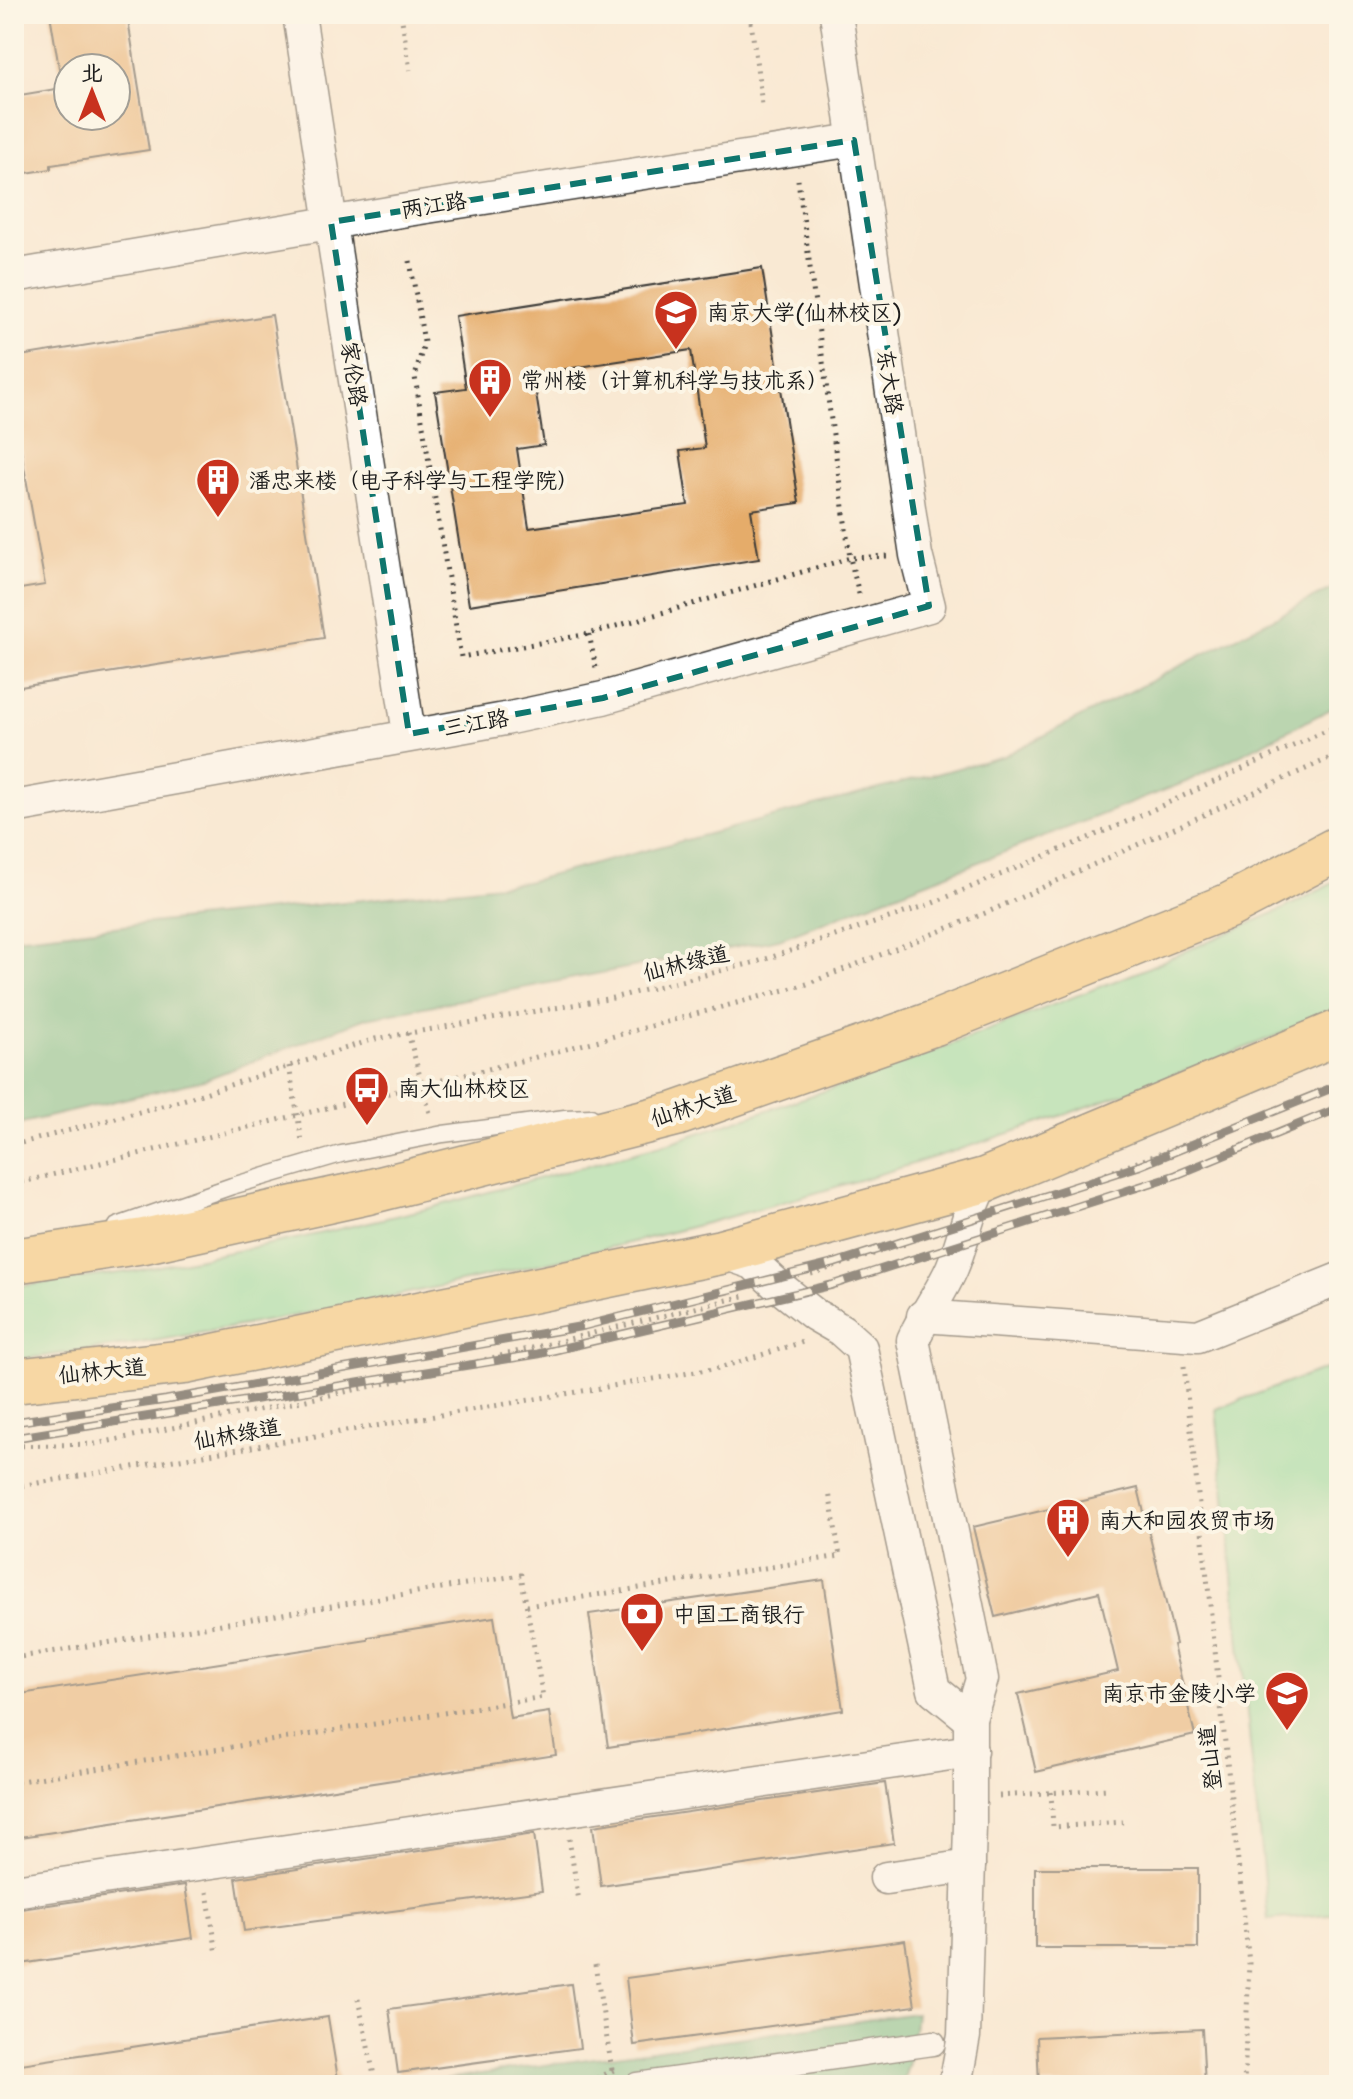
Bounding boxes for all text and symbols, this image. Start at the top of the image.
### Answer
north arrow [52,52,132,132]
text: 北 [81,58,103,87]
street label: 两江路 [399,186,469,224]
school or university icon: 南京大学(仙林校区) [652,288,700,351]
place label: 南京大学(仙林校区) [707,298,902,327]
street label: 家伦路 [335,339,373,409]
street label: 东大路 [871,347,909,417]
building icon: 常州楼（计算机科学与技术系） [466,356,514,419]
place label: 常州楼（计算机科学与技术系） [521,366,829,395]
building icon: 潘忠来楼（电子科学与工程学院） [194,456,242,519]
place label: 潘忠来楼（电子科学与工程学院） [249,466,579,495]
street label: 三江路 [441,703,511,743]
street label: 仙林绿道 [640,938,732,988]
bus stop icon: 南大仙林校区 [343,1064,391,1127]
place label: 南大仙林校区 [398,1074,530,1103]
street label: 仙林大道 [647,1079,739,1133]
street label: 仙林大道 [57,1352,147,1390]
street label: 仙林绿道 [191,1412,283,1456]
building icon: 南大和园农贸市场 [1044,1496,1092,1559]
place label: 南大和园农贸市场 [1099,1506,1275,1535]
bank icon: 中国工商银行 [618,1590,666,1653]
place label: 中国工商银行 [673,1600,805,1629]
school or university icon: 南京市金陵小学 [1263,1669,1311,1732]
place label: 南京市金陵小学 [1102,1679,1256,1708]
street label: 登山道 [1192,1724,1228,1792]

